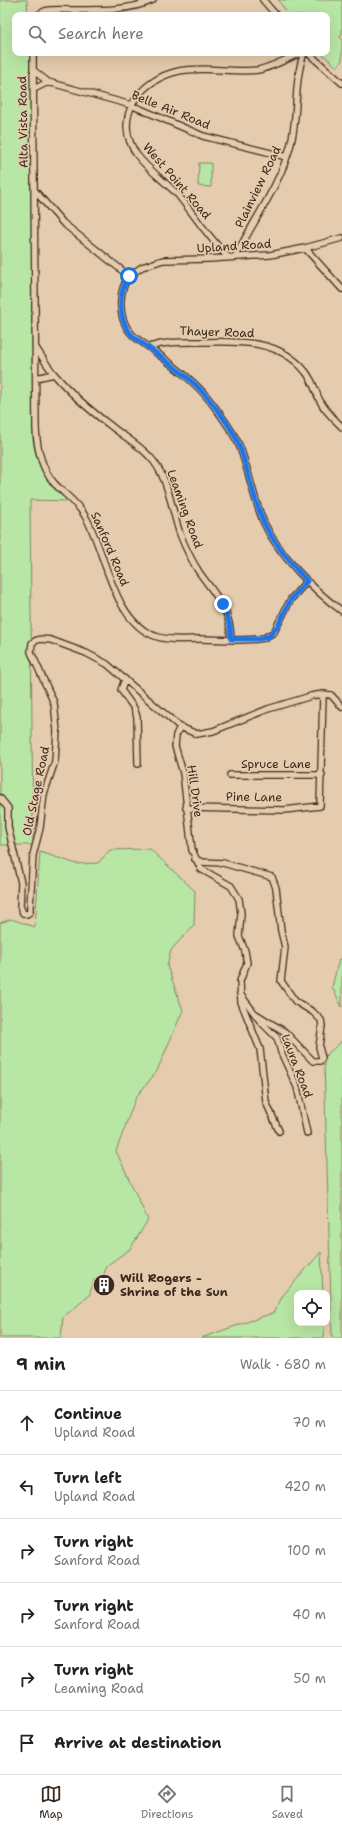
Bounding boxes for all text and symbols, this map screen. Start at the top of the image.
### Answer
search box [12,12,330,56]
icon: search [26,23,48,45]
text: Search here [58,24,144,44]
street label: Alta Vista Road [14,75,32,168]
street label: Belle Air Road [129,87,213,133]
street label: West Point Road [139,139,215,223]
street label: Plainview Road [231,143,285,231]
street label: Upland Road [196,235,272,257]
route start [120,267,138,285]
street label: Thayer Road [179,323,255,341]
street label: Leaming Road [163,467,207,551]
street label: Sanford Road [87,509,133,589]
route end [214,595,232,613]
street label: Old Stage Road [19,744,53,837]
street label: Spruce Lane [241,756,311,772]
street label: Hill Drive [183,764,207,818]
street label: Pine Lane [226,789,282,805]
street label: Laura Road [277,1032,317,1101]
place label: Will Rogers - Shrine of the Sun [120,1270,228,1300]
building icon: Will Rogers - Shrine of the Sun [91,1272,117,1298]
map controls [294,1290,330,1326]
button: locate [294,1290,330,1326]
text: 9 min [16,1353,66,1375]
text: Walk · 680 m [240,1356,326,1373]
text: Continue [54,1404,122,1424]
icon: ahead [16,1412,38,1434]
text: 70 m [292,1414,326,1431]
text: Upland Road [54,1424,135,1441]
text: Turn left [54,1468,122,1488]
icon: left [16,1476,38,1498]
text: 420 m [284,1478,326,1495]
text: Upland Road [54,1488,135,1505]
text: Turn right [54,1532,134,1552]
icon: right [16,1540,38,1562]
text: 100 m [287,1542,326,1559]
text: Sanford Road [54,1552,140,1569]
text: Turn right [54,1596,134,1616]
icon: right [16,1604,38,1626]
text: 40 m [292,1606,326,1623]
text: Sanford Road [54,1616,140,1633]
text: Turn right [54,1660,134,1680]
icon: right [16,1668,38,1690]
text: 50 m [293,1670,326,1687]
text: Leaming Road [54,1680,144,1697]
icon: arrive [16,1732,38,1754]
text: Arrive at destination [54,1733,222,1753]
tab: Map [39,1783,63,1822]
tab: Directions [141,1783,193,1822]
tab: Saved [272,1783,303,1822]

